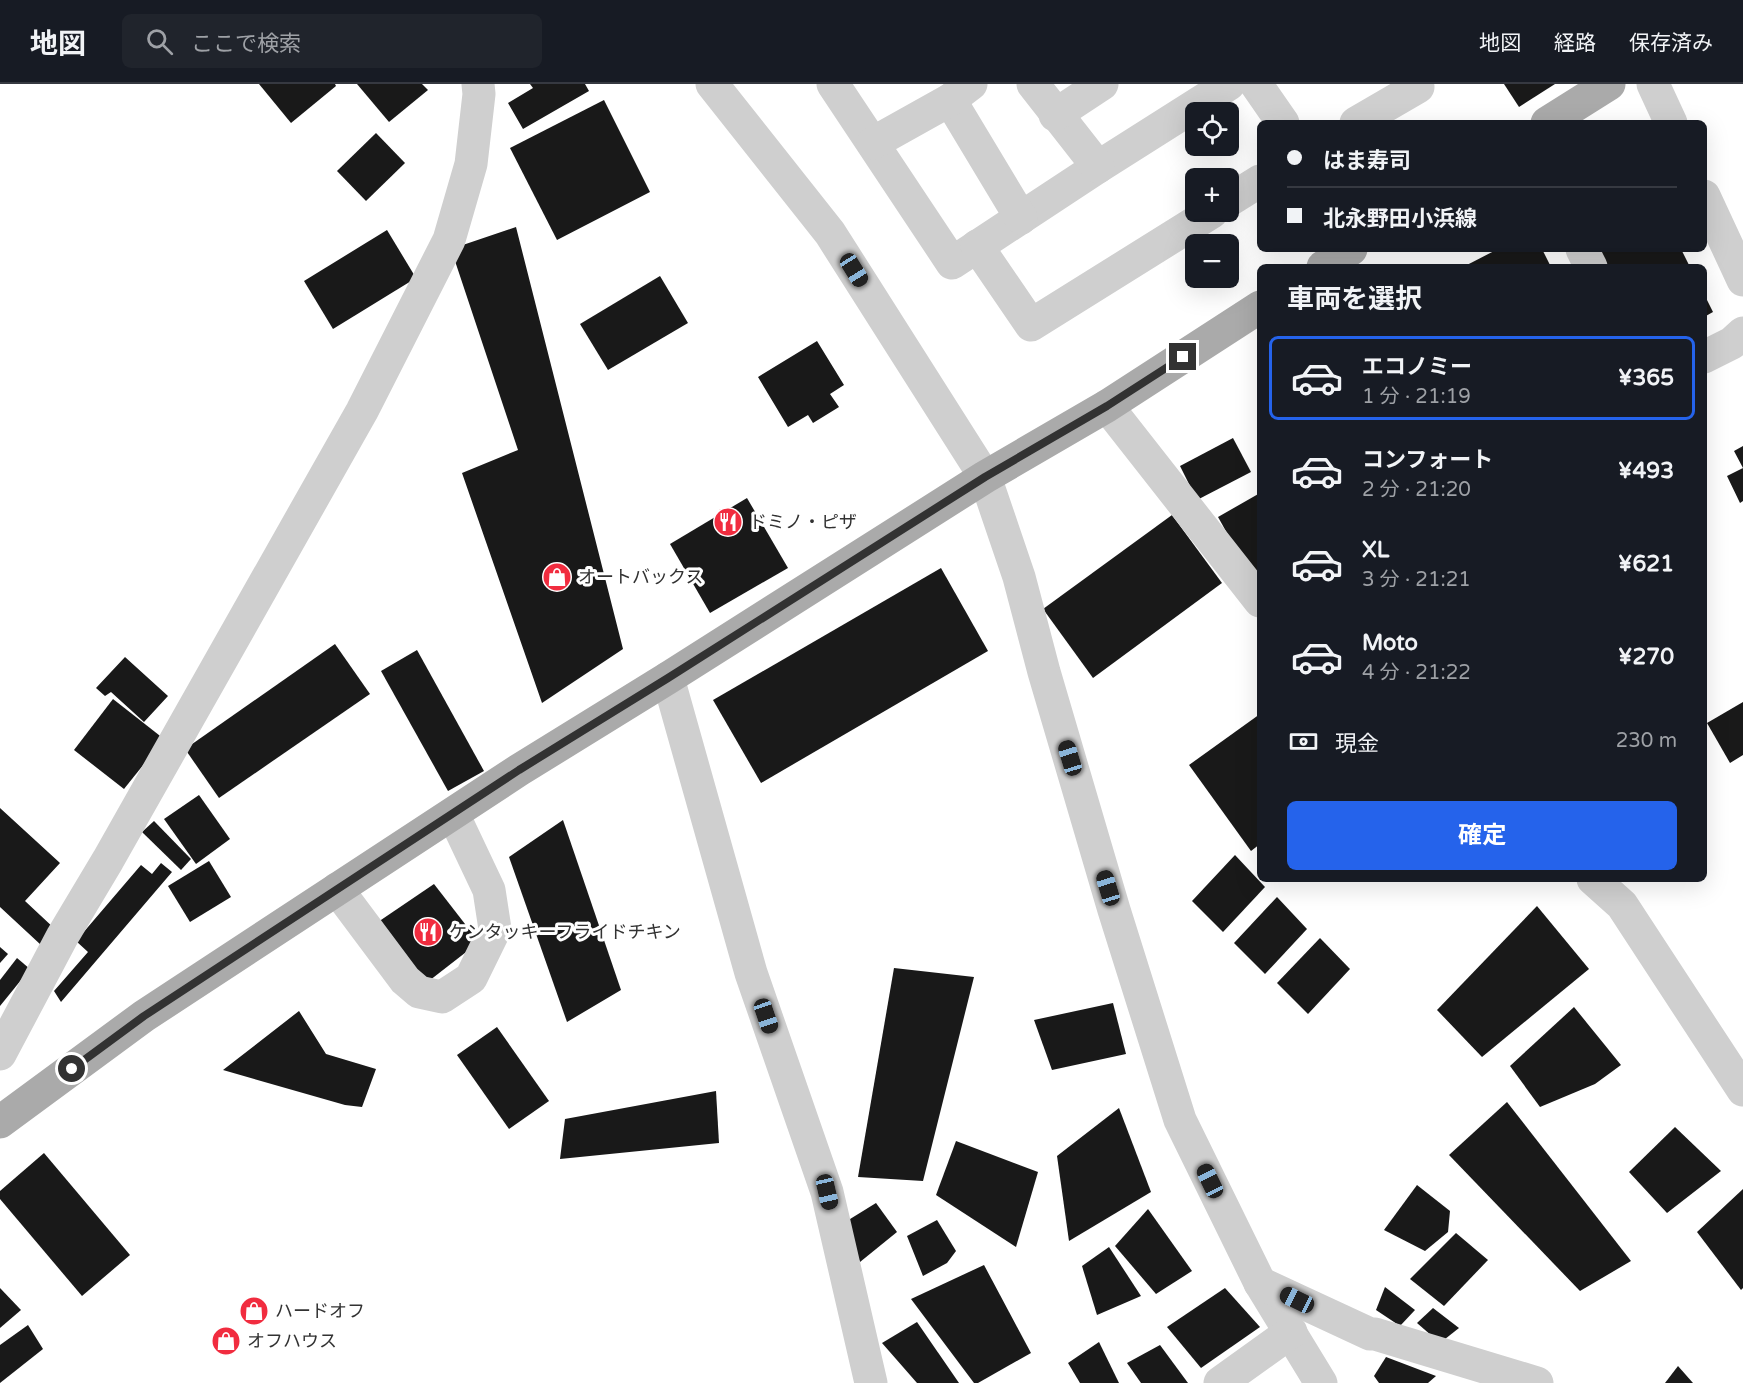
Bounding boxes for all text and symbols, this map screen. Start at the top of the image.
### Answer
search box [122,14,542,68]
icon: search [143,25,176,58]
text: 地図 [30,27,86,61]
text: ここで検索 [191,31,301,57]
text: 地図 [1479,31,1521,56]
text: 経路 [1554,31,1596,56]
text: 保存済み [1629,31,1713,56]
map controls [1185,102,1239,288]
button: locate [1185,102,1239,156]
text: はま寿司 [1323,148,1411,174]
button: + [1185,168,1239,222]
text: 北永野田小浜線 [1323,206,1477,232]
button: − [1185,234,1239,288]
car [837,250,871,290]
text: 車両を選択 [1287,283,1422,316]
route end [1169,343,1196,370]
icon: car [1290,351,1344,405]
text: エコノミー [1362,354,1472,380]
text: ¥365 [1618,365,1674,391]
text: 1 分 · 21:19 [1362,385,1471,409]
icon: car [1290,444,1344,498]
text: コンフォート [1362,447,1493,473]
text: ¥493 [1618,458,1674,484]
text: 2 分 · 21:20 [1362,478,1471,502]
restaurant icon: ドミノ・ピザ [712,506,744,538]
place label: ドミノ・ピザ [749,511,857,533]
icon: car [1290,537,1344,591]
text: XL [1362,537,1389,563]
text: ¥621 [1618,551,1674,577]
shop icon: オートバックス [541,561,573,593]
place label: オートバックス [578,566,703,588]
text: 3 分 · 21:21 [1362,568,1471,592]
icon: car [1290,630,1344,684]
text: Moto [1362,630,1418,656]
text: ¥270 [1618,644,1674,670]
text: 4 分 · 21:22 [1362,661,1471,685]
icon: cash [1287,725,1320,758]
text: 230 m [1616,729,1677,753]
text: 現金 [1335,731,1379,757]
car [1056,738,1084,778]
button: 確定 [1287,801,1677,870]
car [1094,868,1122,908]
restaurant icon: ケンタッキーフライドチキン [412,916,444,948]
place label: ケンタッキーフライドチキン [449,921,681,943]
car [752,996,780,1036]
route start [58,1055,85,1082]
car [1194,1161,1226,1201]
car [814,1172,840,1212]
car [1277,1284,1317,1316]
shop icon: ハードオフ [238,1295,270,1327]
place label: ハードオフ [275,1300,365,1322]
shop icon: オフハウス [210,1325,242,1357]
place label: オフハウス [247,1330,337,1352]

